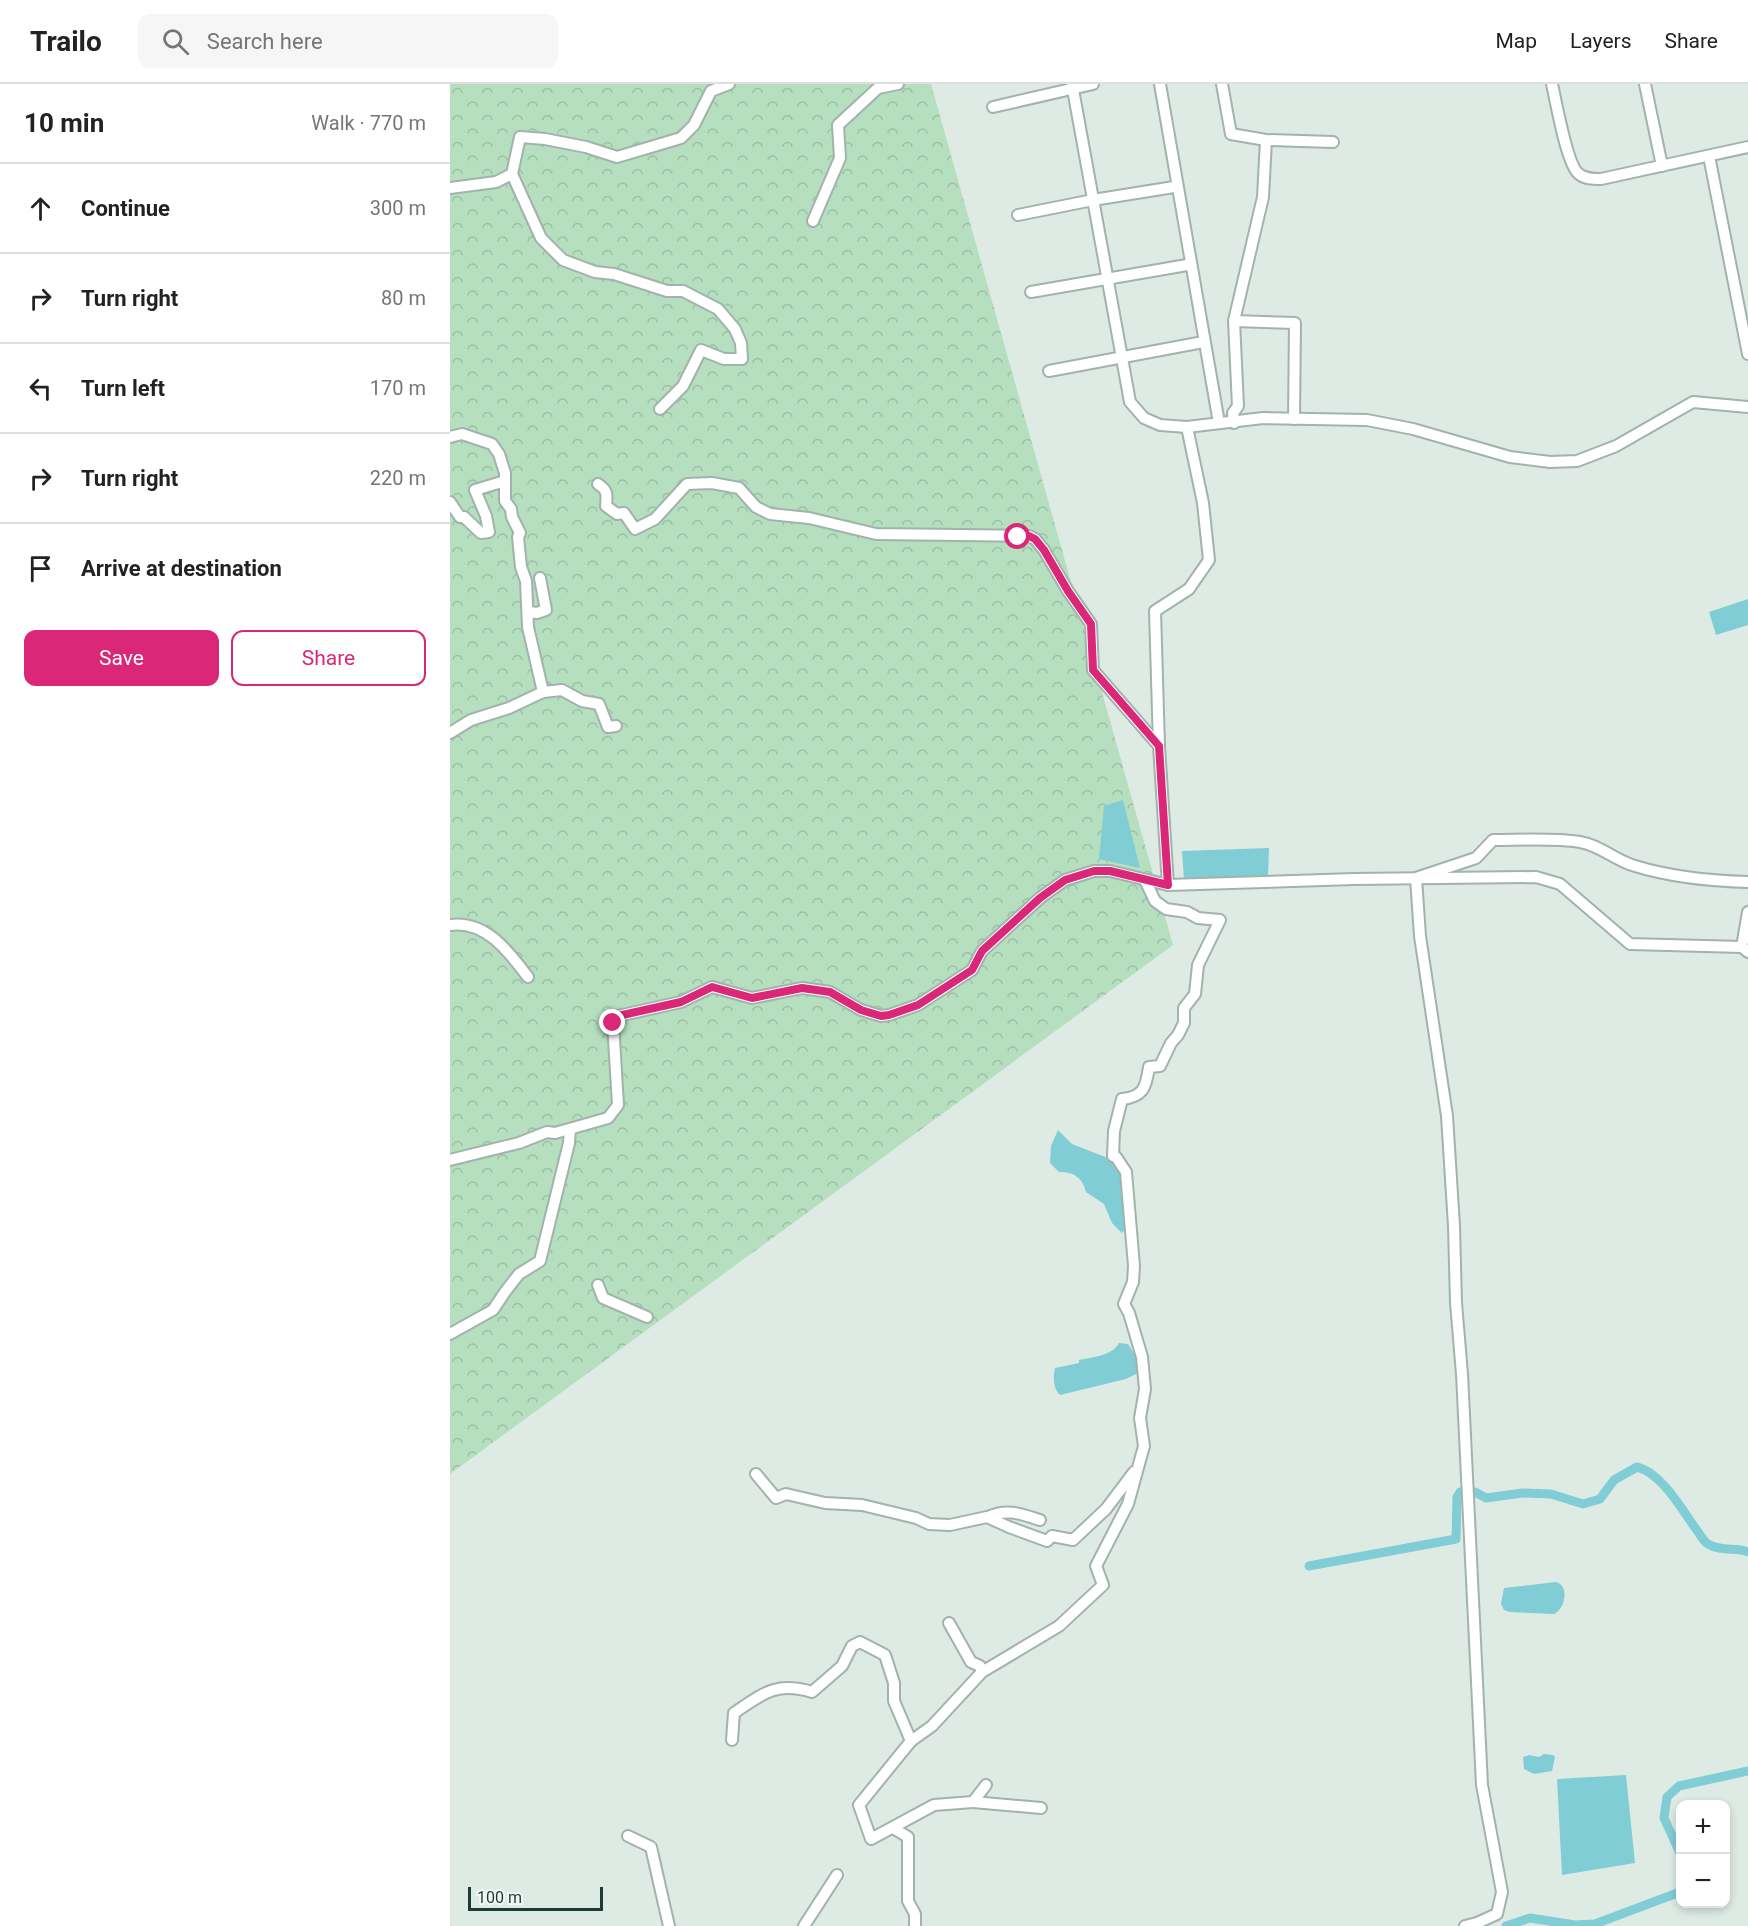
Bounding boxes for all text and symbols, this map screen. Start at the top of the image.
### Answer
search box [138,14,558,68]
text: Trailo [30,25,102,58]
icon: search [159,25,192,58]
text: Search here [207,29,323,54]
text: Map [1495,29,1537,53]
text: Layers [1570,29,1631,53]
text: Share [1664,29,1718,53]
text: 10 min [24,108,104,138]
text: Walk · 770 m [311,111,426,135]
icon: ahead [24,192,57,225]
text: Continue [81,196,170,221]
text: 300 m [370,196,426,220]
icon: right [24,282,57,315]
text: Turn right [81,286,178,311]
text: 80 m [381,286,426,310]
icon: left [24,372,57,405]
text: Turn left [81,376,165,401]
text: 170 m [370,376,426,400]
icon: right [24,462,57,495]
text: Turn right [81,466,178,491]
text: 220 m [370,466,426,490]
route start [1004,523,1030,549]
icon: arrive [24,552,57,585]
text: Arrive at destination [81,556,282,581]
button: Save [24,630,219,686]
button: Share [231,630,426,686]
route end [599,1009,625,1035]
map controls [1676,1800,1730,1908]
button: + [1676,1800,1730,1854]
button: − [1676,1854,1730,1908]
scale bar [468,1884,603,1912]
text: 100 m [477,1888,522,1907]

